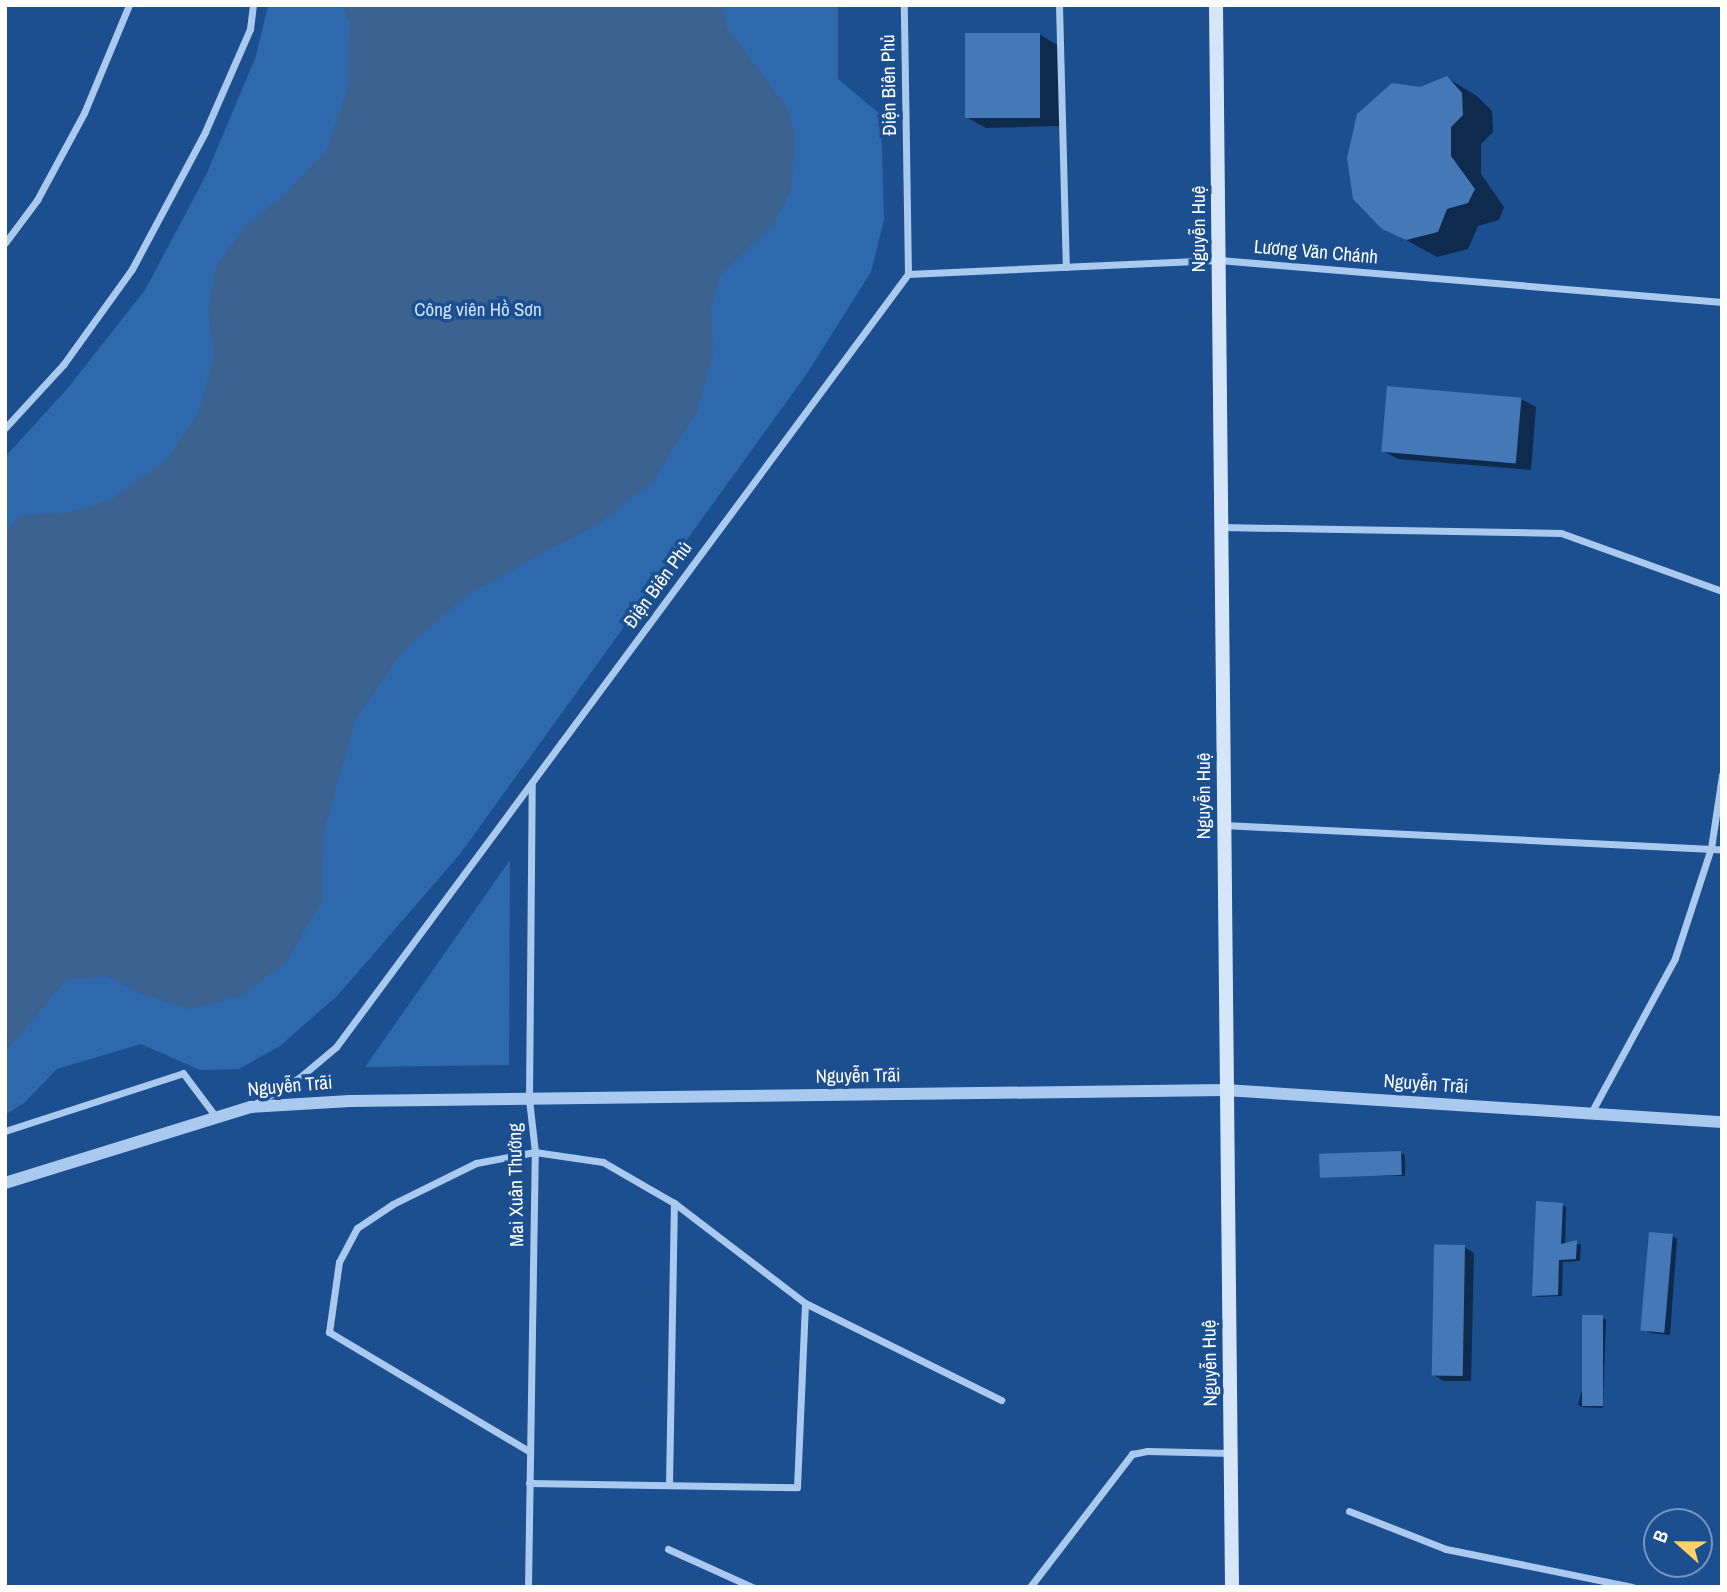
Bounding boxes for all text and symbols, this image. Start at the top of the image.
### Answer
street label: Điện Biên Phủ [877,34,901,136]
street label: Nguyễn Huệ [1188,186,1210,272]
street label: Lương Văn Chánh [1253,235,1379,269]
park label: Công viên Hồ Sơn [414,299,542,321]
street label: Điện Biên Phủ [619,537,697,633]
street label: Nguyễn Huệ [1193,753,1215,839]
street label: Nguyễn Trãi [815,1064,901,1088]
street label: Nguyễn Trãi [1383,1070,1469,1098]
street label: Nguyễn Trãi [247,1071,333,1101]
street label: Mai Xuân Thưởng [504,1123,528,1247]
street label: Nguyễn Huệ [1198,1320,1222,1406]
north arrow [1643,1508,1713,1578]
text: B [1646,1526,1674,1546]

